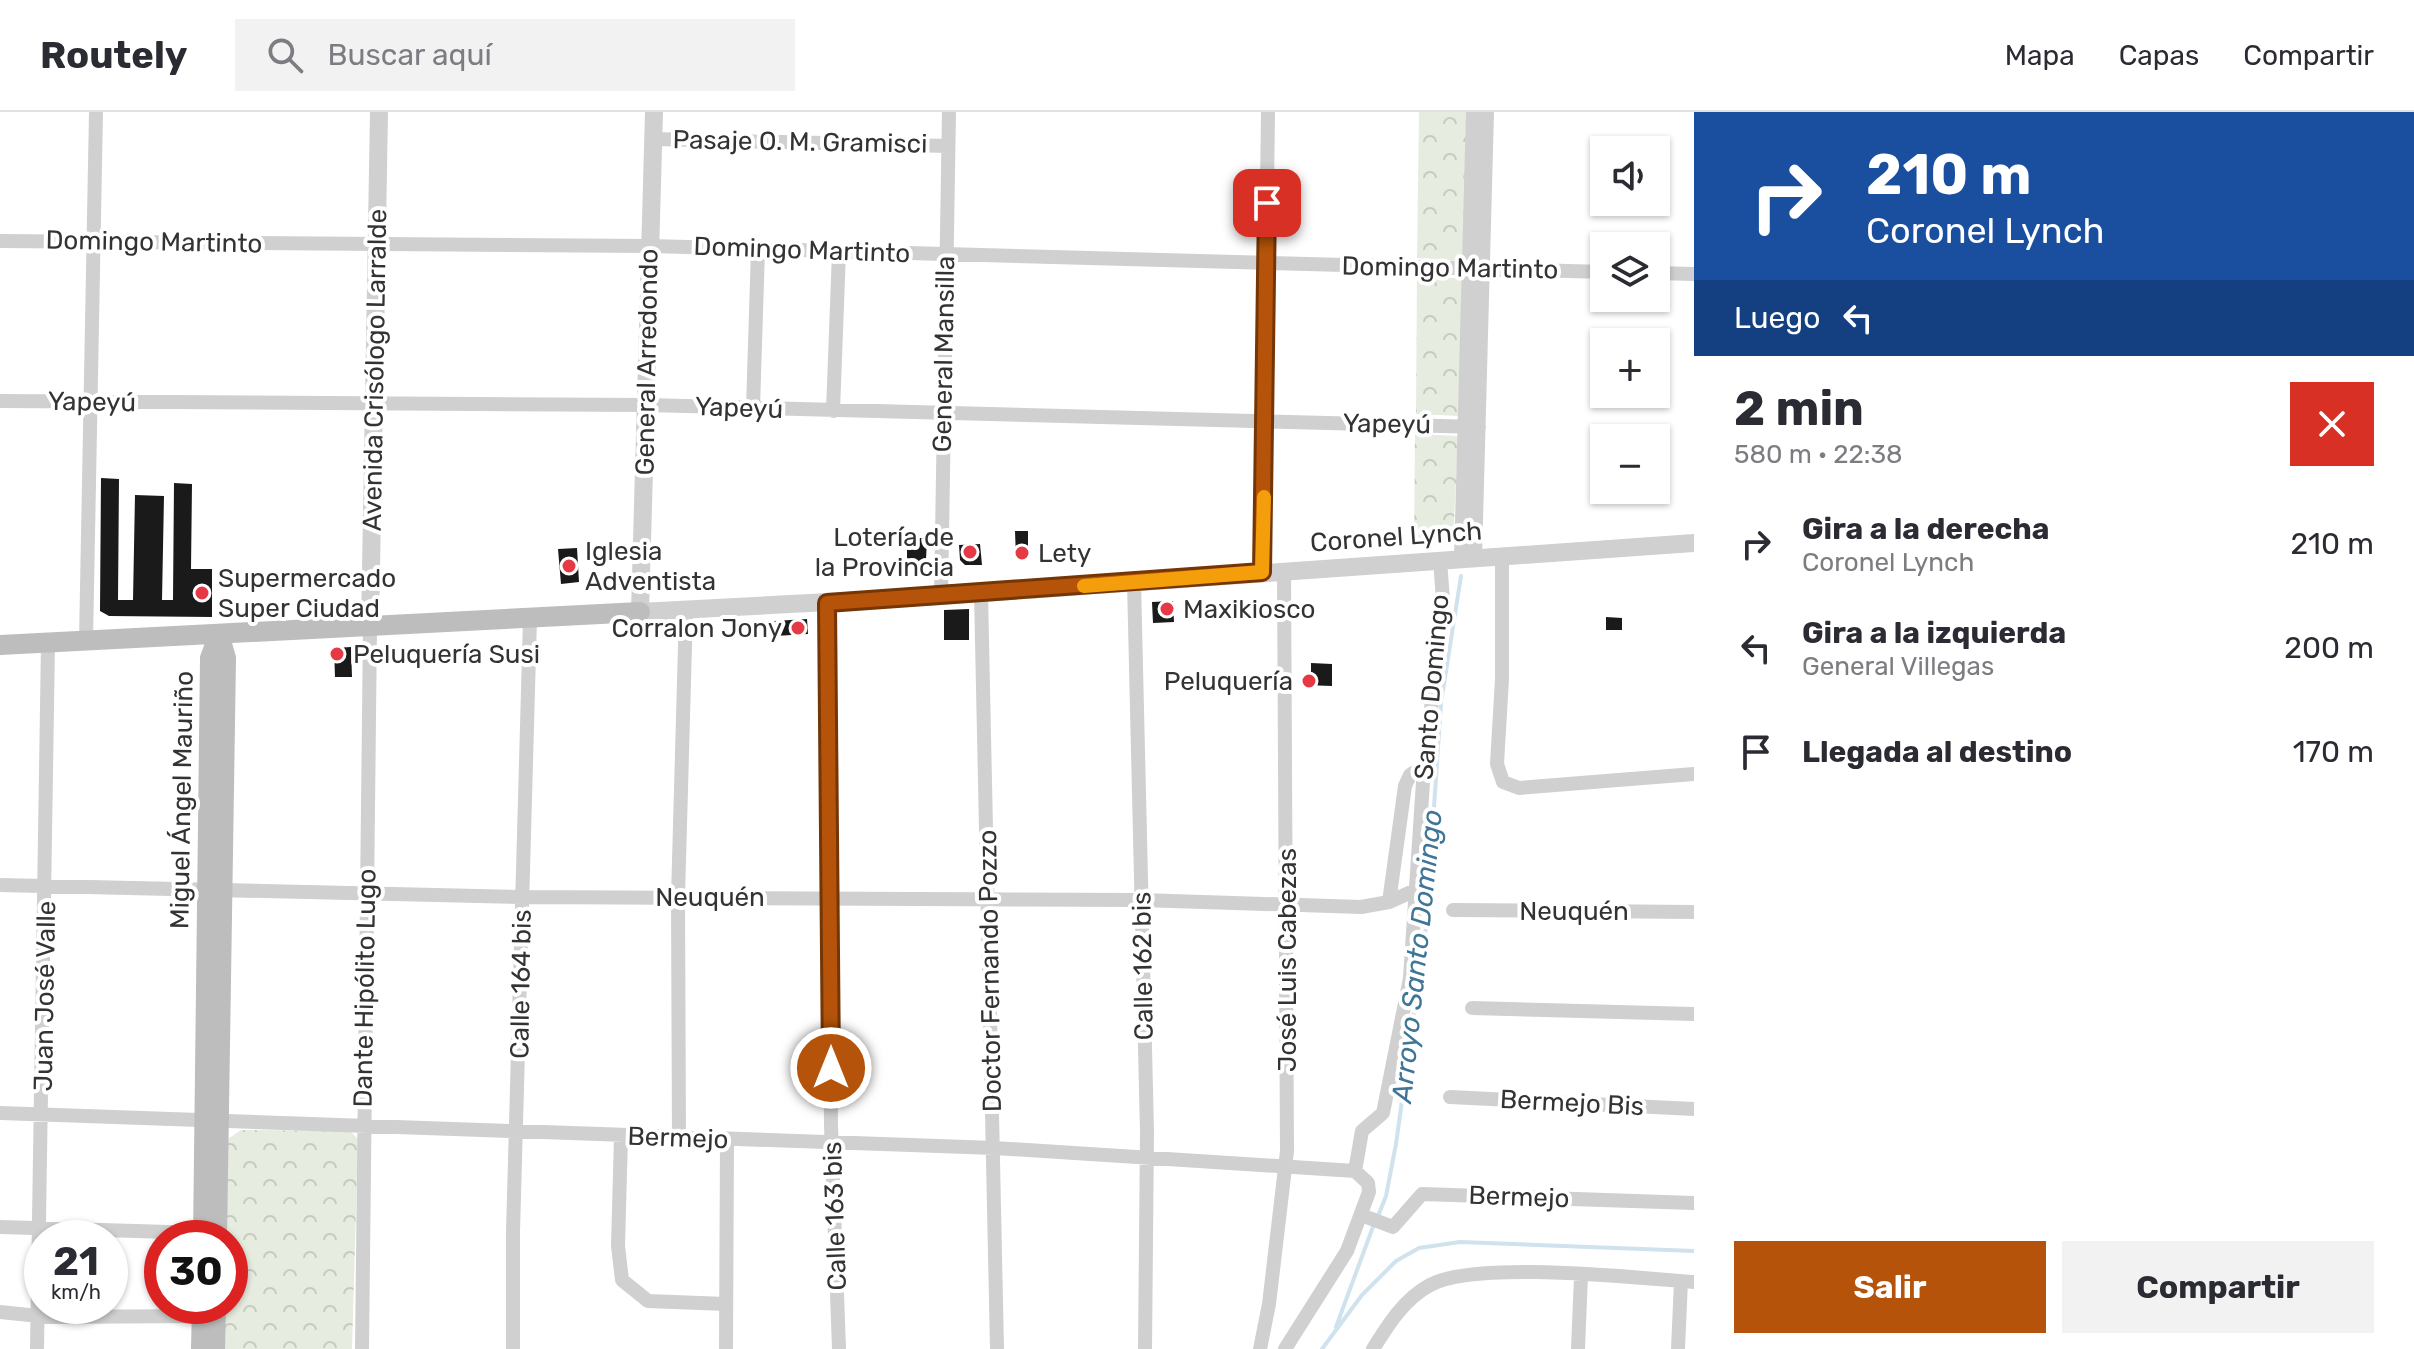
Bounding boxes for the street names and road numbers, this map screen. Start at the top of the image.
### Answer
street label: Pasaje O. M. Gramisci [672,124,928,160]
street label: Avenida Crisólogo Larralde [357,209,393,531]
street label: Domingo Martinto [45,225,263,259]
street label: Domingo Martinto [693,231,911,269]
street label: General Arredondo [630,248,664,476]
street label: Domingo Martinto [1341,251,1559,285]
street label: General Mansilla [927,255,961,453]
street label: Yapeyú [48,386,136,418]
street label: Yapeyú [694,391,784,425]
street label: Yapeyú [1343,408,1431,440]
street label: Coronel Lynch [1309,516,1483,558]
street label: Santo Domingo [1408,593,1456,781]
street label: Miguel Ángel Mauriño [164,671,200,929]
street label: Doctor Fernando Pozzo [972,830,1008,1112]
street label: José Luis Cabezas [1272,848,1303,1072]
street label: Dante Hipólito Lugo [347,868,383,1108]
street label: Neuquén [655,882,765,913]
street label: Calle 162 bis [1126,891,1160,1041]
street label: Neuquén [1519,896,1629,927]
street label: Juan José Valle [28,900,62,1092]
street label: Calle 164 bis [504,909,538,1059]
street label: Bermejo Bis [1499,1084,1645,1122]
street label: Bermejo [627,1121,729,1155]
street label: Calle 163 bis [817,1141,853,1291]
street label: Bermejo [1468,1180,1570,1214]

